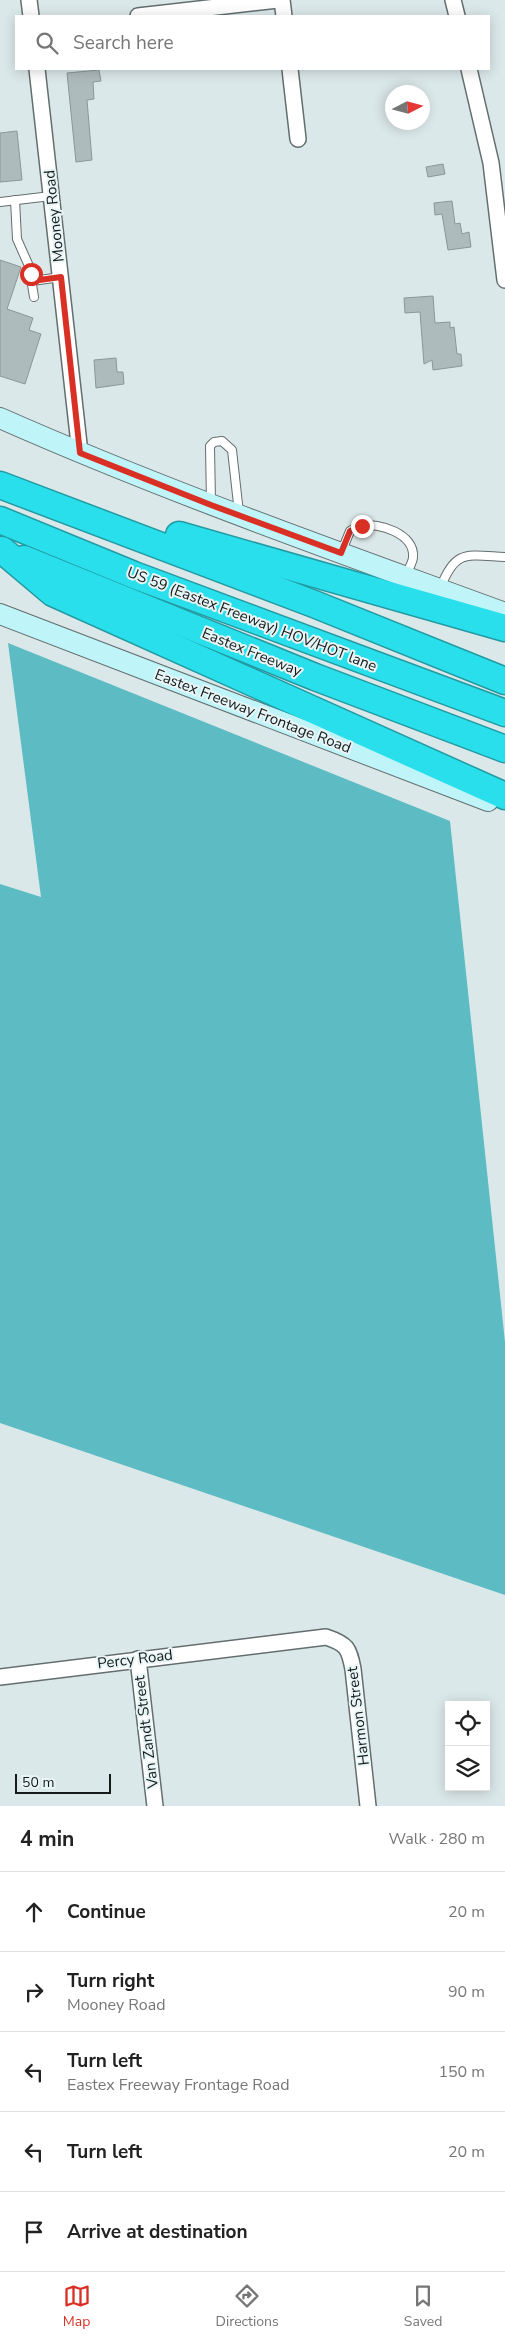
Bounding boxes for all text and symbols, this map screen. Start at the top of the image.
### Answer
search box [15,15,490,70]
icon: search [33,29,61,57]
text: Search here [73,30,174,56]
north arrow [385,85,430,130]
street label: Mooney Road [39,169,69,263]
route start [20,263,43,286]
route end [351,515,374,538]
street label: US 59 (Eastex Freeway) HOV/HOT lane [125,563,379,675]
street label: Eastex Freeway [200,624,304,680]
street label: Eastex Freeway Frontage Road [152,664,354,758]
street label: Percy Road [96,1644,174,1674]
street label: Harmon Street [342,1665,374,1766]
street label: Van Zandt Street [129,1674,163,1791]
map controls [445,1701,490,1791]
button: locate [445,1701,490,1746]
button: layers [445,1746,490,1791]
scale bar [15,1771,111,1794]
text: 50 m [22,1773,54,1792]
text: 4 min [20,1825,74,1853]
text: Walk · 280 m [389,1828,485,1850]
icon: ahead [20,1898,48,1926]
text: Continue [67,1899,146,1925]
text: 20 m [448,1901,485,1923]
text: Turn right [67,1968,154,1994]
icon: right [20,1978,48,2006]
text: 90 m [448,1981,485,2003]
text: Mooney Road [67,1994,166,2016]
text: Turn left [67,2048,142,2074]
icon: left [20,2058,48,2086]
text: 150 m [438,2061,485,2083]
text: Eastex Freeway Frontage Road [67,2074,290,2096]
icon: left [20,2138,48,2166]
text: Turn left [67,2139,142,2165]
text: 20 m [448,2141,485,2163]
icon: arrive [20,2218,48,2246]
text: Arrive at destination [67,2219,248,2245]
tab: Map [63,2282,91,2331]
tab: Directions [216,2282,279,2331]
tab: Saved [404,2282,442,2331]

